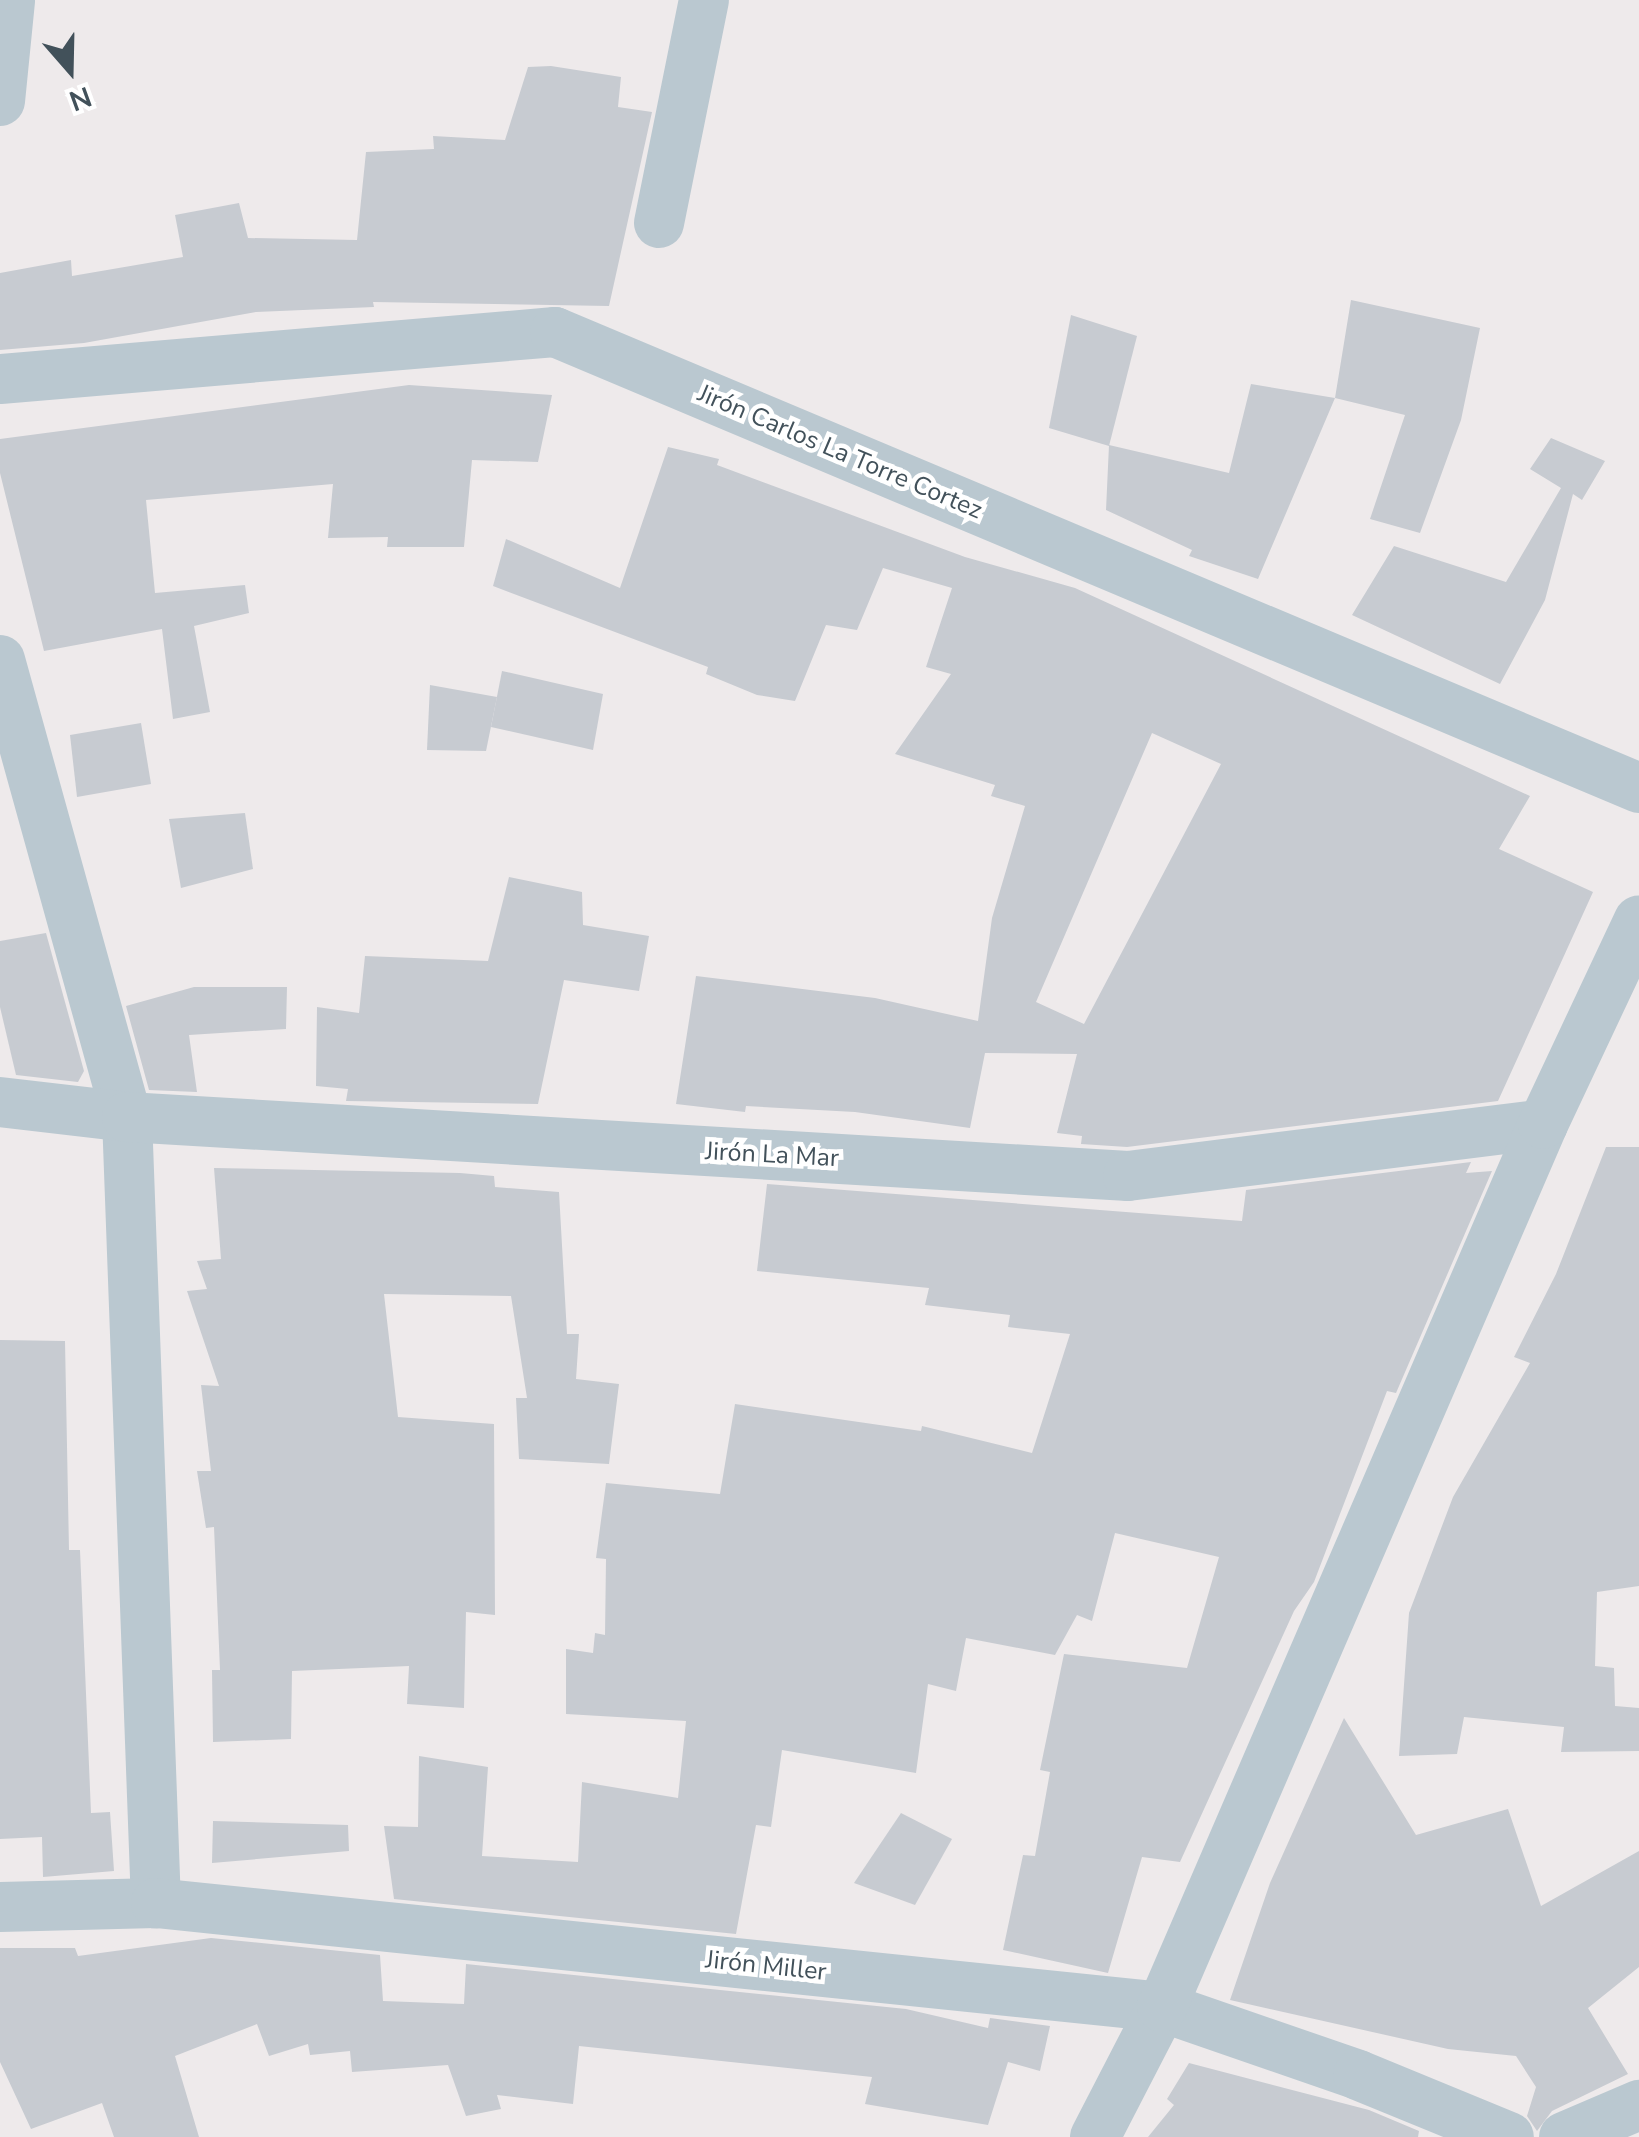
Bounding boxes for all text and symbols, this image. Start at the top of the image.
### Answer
north arrow [20,20,120,120]
text: N [64,77,97,120]
street label: Jirón Carlos La Torre Cortez [693,378,987,526]
street label: Jirón La Mar [704,1137,840,1173]
street label: Jirón Miller [704,1945,828,1987]

